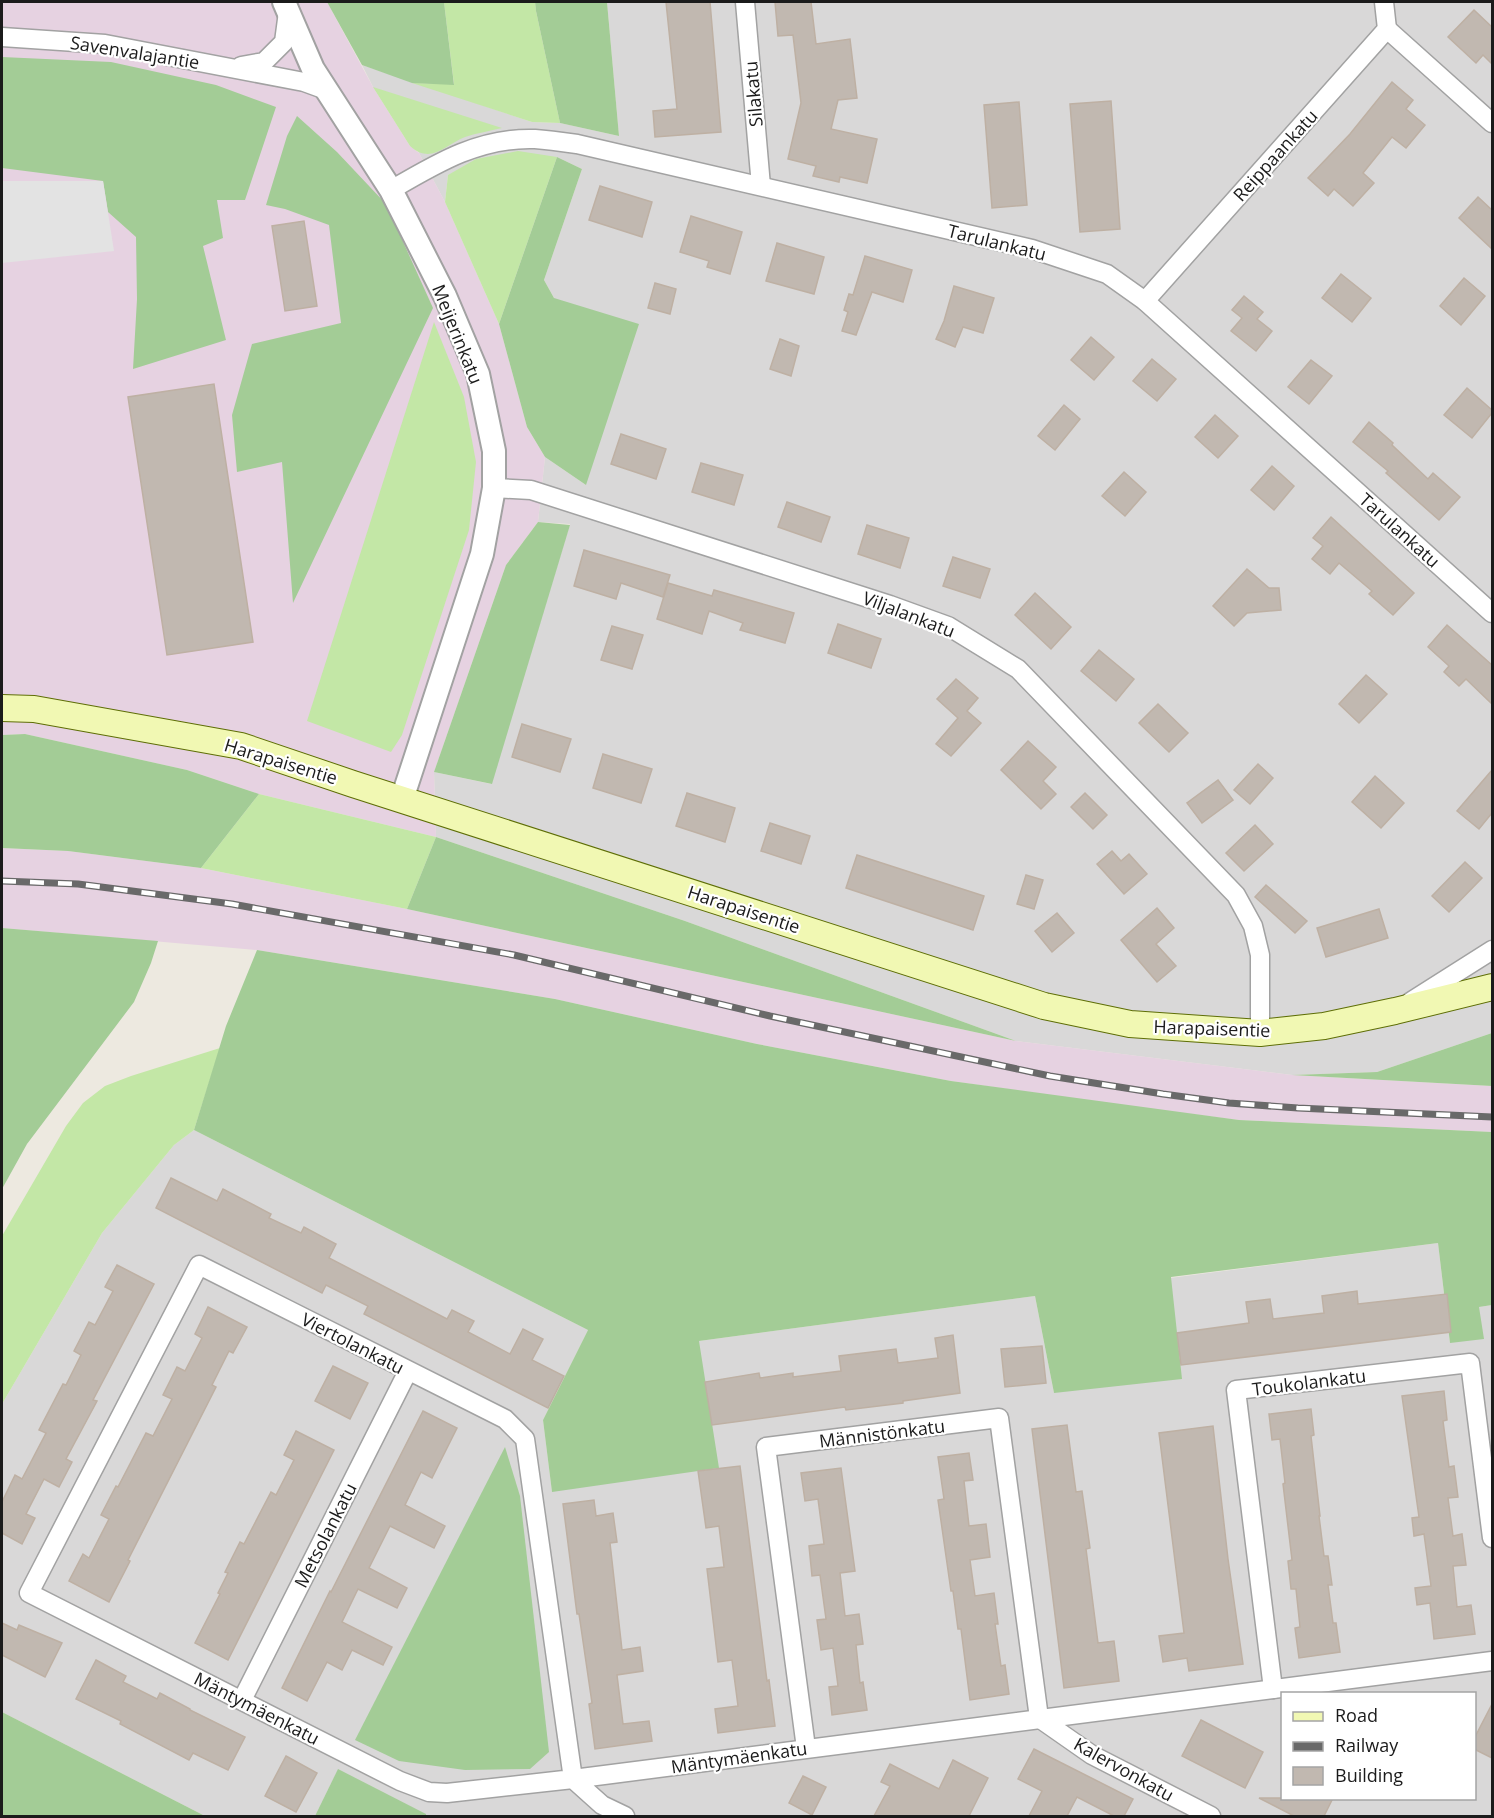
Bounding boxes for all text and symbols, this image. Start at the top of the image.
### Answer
street label: Savenvalajantie [69,30,201,74]
street label: Silakatu [738,60,768,128]
street label: Reippaankatu [1227,104,1323,206]
street label: Tarulankatu [945,218,1049,266]
street label: Meijerinkatu [427,281,489,387]
street label: Tarulankatu [1355,487,1445,573]
street label: Viljalankatu [859,585,959,643]
street label: Harapaisentie [222,732,340,790]
street label: Harapaisentie [685,880,803,938]
street label: Harapaisentie [1153,1014,1271,1042]
street label: Viertolankatu [297,1307,409,1379]
street label: Toukolankatu [1251,1363,1367,1401]
street label: Männistönkatu [818,1413,946,1453]
street label: Metsolankatu [288,1478,362,1592]
street label: Mäntymäenkatu [190,1666,324,1750]
legend [1281,1692,1476,1800]
text: Road [1335,1703,1378,1727]
street label: Kalervonkatu [1070,1732,1178,1806]
text: Railway [1335,1733,1399,1757]
street label: Mäntymäenkatu [669,1736,809,1778]
text: Building [1335,1763,1403,1787]

